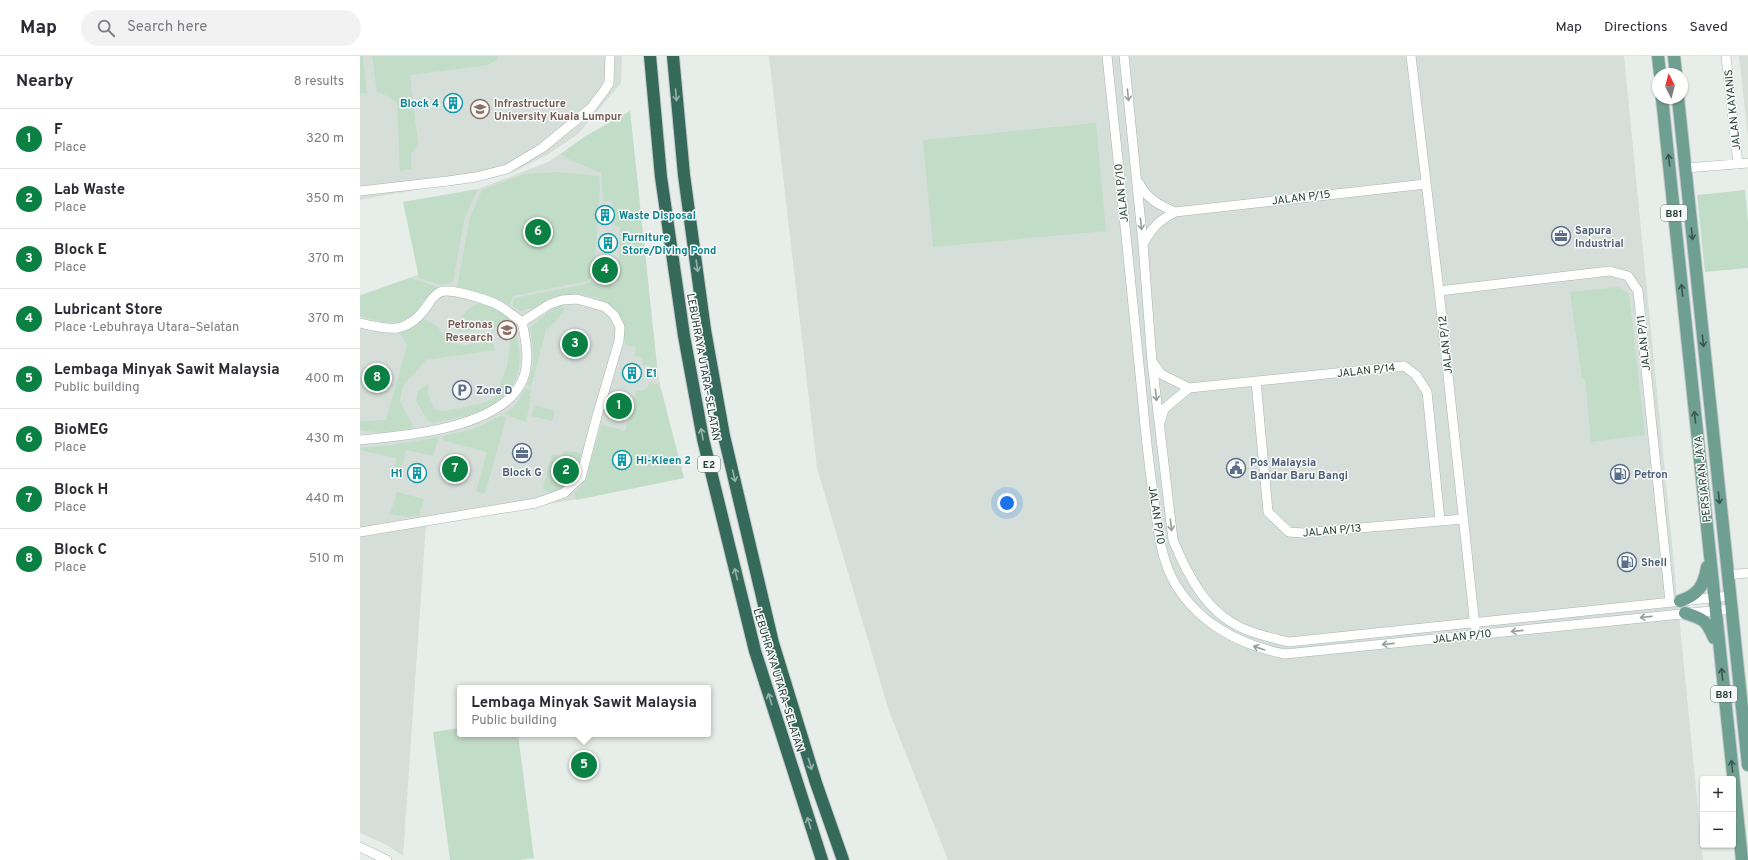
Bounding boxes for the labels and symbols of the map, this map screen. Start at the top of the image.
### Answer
north arrow [1652,68,1688,104]
street label: JALAN KAYANIS [1722,69,1744,151]
one-way arrow [673,88,680,101]
one-way arrow [1124,88,1131,101]
building icon: Block 4 [442,92,464,114]
place label: Block 4 [400,97,439,111]
place label: Infrastructure University Kuala Lumpur [494,97,622,124]
school or university icon: Infrastructure University Kuala Lumpur [469,98,491,120]
one-way arrow [1665,154,1672,167]
street label: JALAN P/10 [1112,163,1132,223]
street label: JALAN P/15 [1271,187,1331,209]
building icon: Waste Disposal [594,204,616,226]
road number: B81 [1661,205,1687,221]
place label: Waste Disposal [619,209,696,223]
pin: 6 [525,217,551,247]
one-way arrow [1137,217,1145,230]
place label: Sapura Industrial [1575,224,1624,251]
office icon: Sapura Industrial [1550,225,1572,247]
one-way arrow [1689,227,1696,240]
place label: Furniture Store/Diving Pond [622,231,716,258]
building icon: Furniture Store/Diving Pond [597,232,619,254]
pin: 4 [592,255,618,285]
one-way arrow [693,259,700,272]
one-way arrow [1678,284,1686,297]
street label: LEBUHRAYA UTARA–SELATAN [683,292,723,442]
street label: JALAN P/11 [1634,314,1654,372]
street label: JALAN P/12 [1436,315,1456,375]
place label: Petronas Research [445,318,493,345]
school or university icon: Petronas Research [496,319,518,341]
pin: 3 [562,329,588,359]
one-way arrow [1700,334,1707,347]
street label: JALAN P/14 [1336,361,1396,381]
building icon: E1 [621,362,643,384]
pin: 8 [364,363,390,393]
place label: E1 [646,367,657,381]
parking icon: Zone D [451,379,473,401]
place label: Zone D [476,384,512,398]
one-way arrow [1152,388,1160,401]
pin: 1 [606,391,632,421]
one-way arrow [1692,411,1699,424]
one-way arrow [698,428,706,441]
street label: PERSIARAN JAYA [1691,435,1715,523]
office icon: Block G [511,442,533,464]
building icon: Hi-Kleen 2 [611,449,633,471]
pin: 7 [442,454,468,484]
place label: Hi-Kleen 2 [636,454,691,468]
pin: 2 [553,456,579,486]
road number: E2 [698,456,720,472]
place label: Pos Malaysia Bandar Baru Bangi [1250,456,1348,483]
public building icon: Pos Malaysia Bandar Baru Bangi [1225,457,1247,479]
building icon: H1 [406,462,428,484]
fuel station icon: Petron [1609,463,1631,485]
place label: Block G [502,466,542,480]
place label: H1 [391,467,403,481]
place label: Petron [1634,468,1668,482]
one-way arrow [730,469,738,482]
street label: JALAN P/10 [1144,485,1168,545]
one-way arrow [1716,491,1723,504]
your location [997,493,1017,513]
one-way arrow [1168,518,1175,531]
street label: JALAN P/13 [1302,521,1362,541]
fuel station icon: Shell [1616,551,1638,573]
place label: Shell [1641,556,1667,570]
one-way arrow [731,568,739,581]
street label: LEBUHRAYA UTARA–SELATAN [749,607,807,754]
one-way arrow [1640,613,1653,621]
street label: JALAN P/10 [1432,627,1492,647]
one-way arrow [1511,627,1524,634]
one-way arrow [1382,640,1395,648]
one-way arrow [1253,643,1265,651]
one-way arrow [1718,668,1726,681]
road number: B81 [1711,686,1737,702]
one-way arrow [766,693,773,706]
pin: 5 [571,750,597,780]
one-way arrow [807,757,814,770]
one-way arrow [1728,760,1736,773]
one-way arrow [805,817,812,830]

